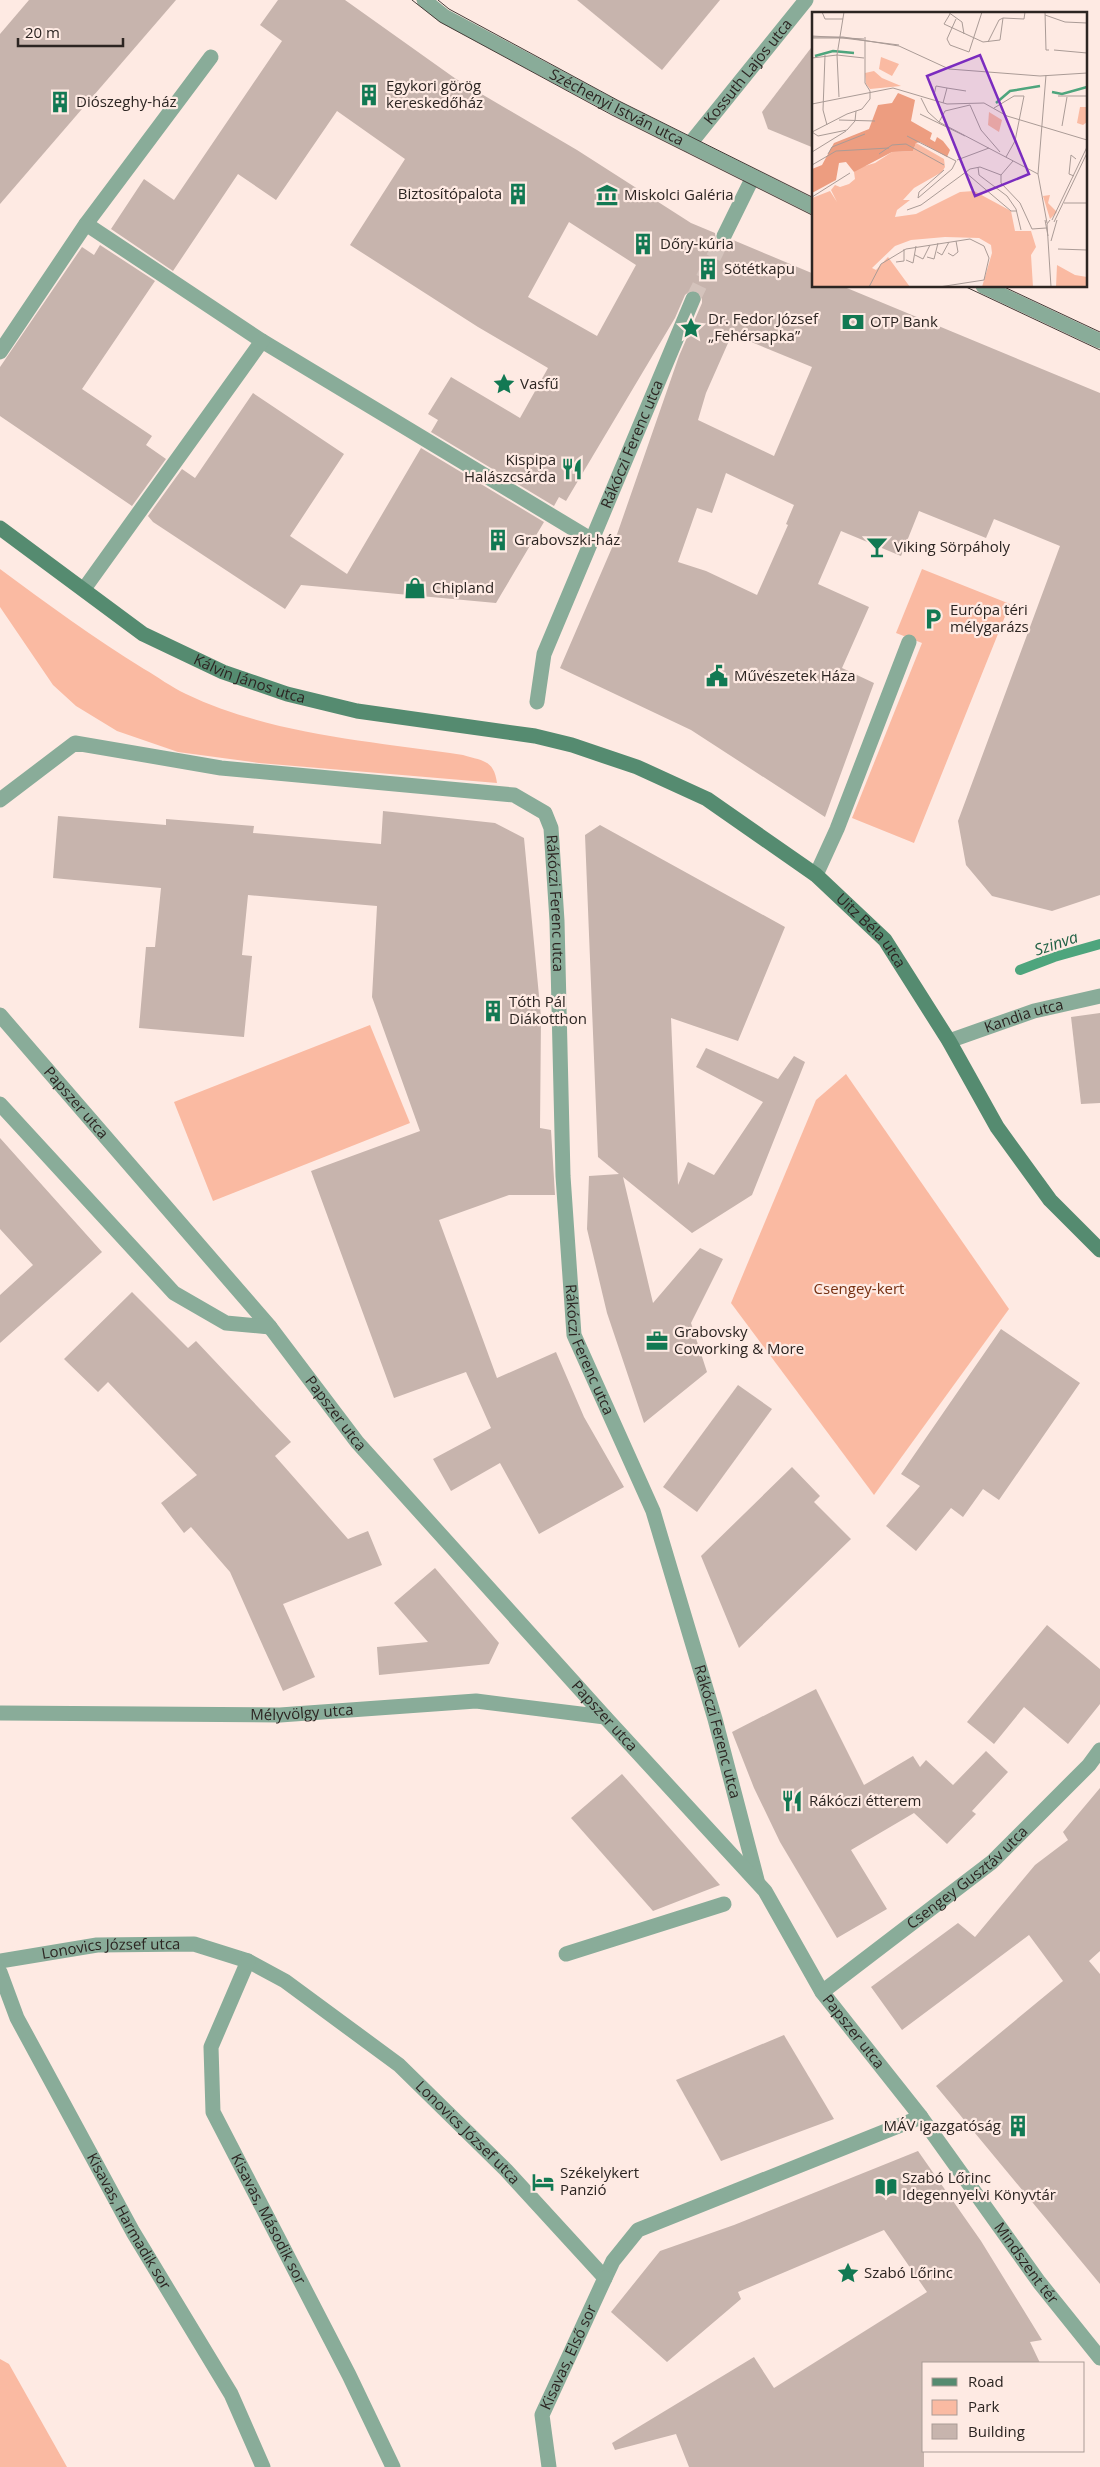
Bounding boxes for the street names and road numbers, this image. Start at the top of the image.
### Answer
street label: Kossuth Lajos utca [699,14,796,128]
street label: Széchenyi István utca [546,63,688,149]
street label: Rákóczi Ferenc utca [595,377,667,511]
street label: Kálvin János utca [191,649,308,707]
street label: Rákóczi Ferenc utca [542,834,569,972]
street label: Uitz Béla utca [832,888,911,971]
street label: Kandia utca [981,994,1065,1037]
street label: Papszer utca [40,1062,113,1142]
street label: Rákóczi Ferenc utca [562,1283,619,1418]
street label: Papszer utca [301,1371,371,1455]
street label: Rákóczi Ferenc utca [690,1662,746,1800]
street label: Papszer utca [568,1676,643,1755]
street label: Mélyvölgy utca [250,1699,354,1724]
street label: Csengey Gusztáv utca [902,1821,1032,1933]
street label: Lonovics József utca [40,1933,180,1963]
street label: Papszer utca [819,1990,890,2072]
street label: Lonovics József utca [412,2076,525,2188]
street label: Kisavas, Harmadik sor [83,2149,176,2293]
street label: Kisavas, Második sor [227,2150,311,2287]
street label: Mindszent tér [990,2218,1064,2308]
street label: Kisavas, Első sor [535,2301,601,2413]

